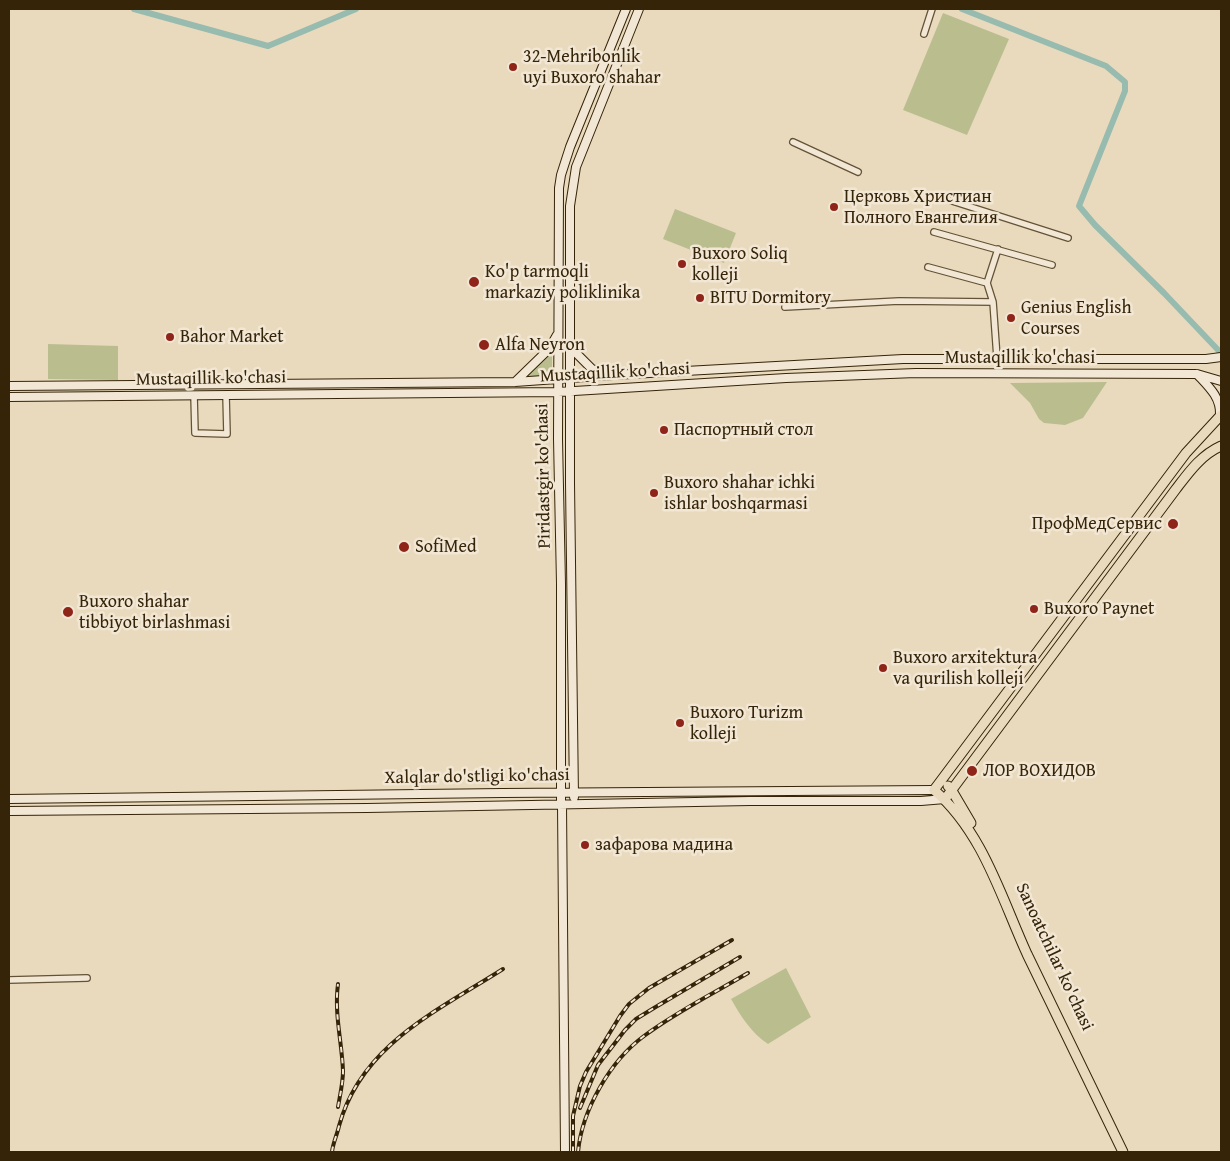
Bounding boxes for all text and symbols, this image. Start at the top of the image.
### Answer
place label: 32-Mehribonlik uyi Buxoro shahar [523,46,661,88]
marker: 32-Mehribonlik uyi Buxoro shahar [507,61,519,73]
place label: Церковь Христиан Полного Евангелия [844,186,998,228]
marker: Церковь Христиан Полного Евангелия [828,201,840,213]
place label: Buxoro Soliq kolleji [692,243,788,286]
marker: Buxoro Soliq kolleji [676,258,688,270]
place label: Ko'p tarmoqli markaziy poliklinika [485,261,640,304]
marker: Ko'p tarmoqli markaziy poliklinika [467,275,481,289]
place label: BITU Dormitory [710,287,831,309]
marker: BITU Dormitory [694,292,706,304]
place label: Genius English Courses [1021,297,1132,340]
marker: Genius English Courses [1005,312,1017,324]
place label: Bahor Market [180,326,284,348]
marker: Bahor Market [164,331,176,343]
place label: Alfa Neyron [495,334,585,356]
marker: Alfa Neyron [477,338,491,352]
street label: Mustaqillik ko'chasi [945,347,1095,369]
street label: Mustaqillik ko'chasi [539,358,691,388]
street label: Mustaqillik ko'chasi [136,367,286,391]
street label: Piridastgir ko'chasi [532,403,556,549]
place label: Паспортный стол [674,419,813,441]
marker: Паспортный стол [658,424,670,436]
place label: Buxoro shahar ichki ishlar boshqarmasi [664,472,815,514]
marker: Buxoro shahar ichki ishlar boshqarmasi [648,487,660,499]
place label: ПрофМедСервис [1032,513,1162,535]
marker: ПрофМедСервис [1166,517,1180,531]
place label: SofiMed [415,536,477,558]
marker: SofiMed [397,540,411,554]
place label: Buxoro shahar tibbiyot birlashmasi [79,591,230,634]
place label: Buxoro Paynet [1044,598,1154,620]
marker: Buxoro Paynet [1028,603,1040,615]
marker: Buxoro shahar tibbiyot birlashmasi [61,605,75,619]
place label: Buxoro arxitektura va qurilish kolleji [893,647,1037,690]
marker: Buxoro arxitektura va qurilish kolleji [877,662,889,674]
place label: Buxoro Turizm kolleji [690,702,803,744]
marker: Buxoro Turizm kolleji [674,717,686,729]
place label: ЛОР ВОХИДОВ [983,760,1096,782]
marker: ЛОР ВОХИДОВ [965,764,979,778]
street label: Xalqlar do'stligi ko'chasi [384,765,570,789]
place label: зафарова мадина [595,834,733,856]
marker: зафарова мадина [579,839,591,851]
street label: Sanoatchilar ko'chasi [1010,880,1098,1034]

